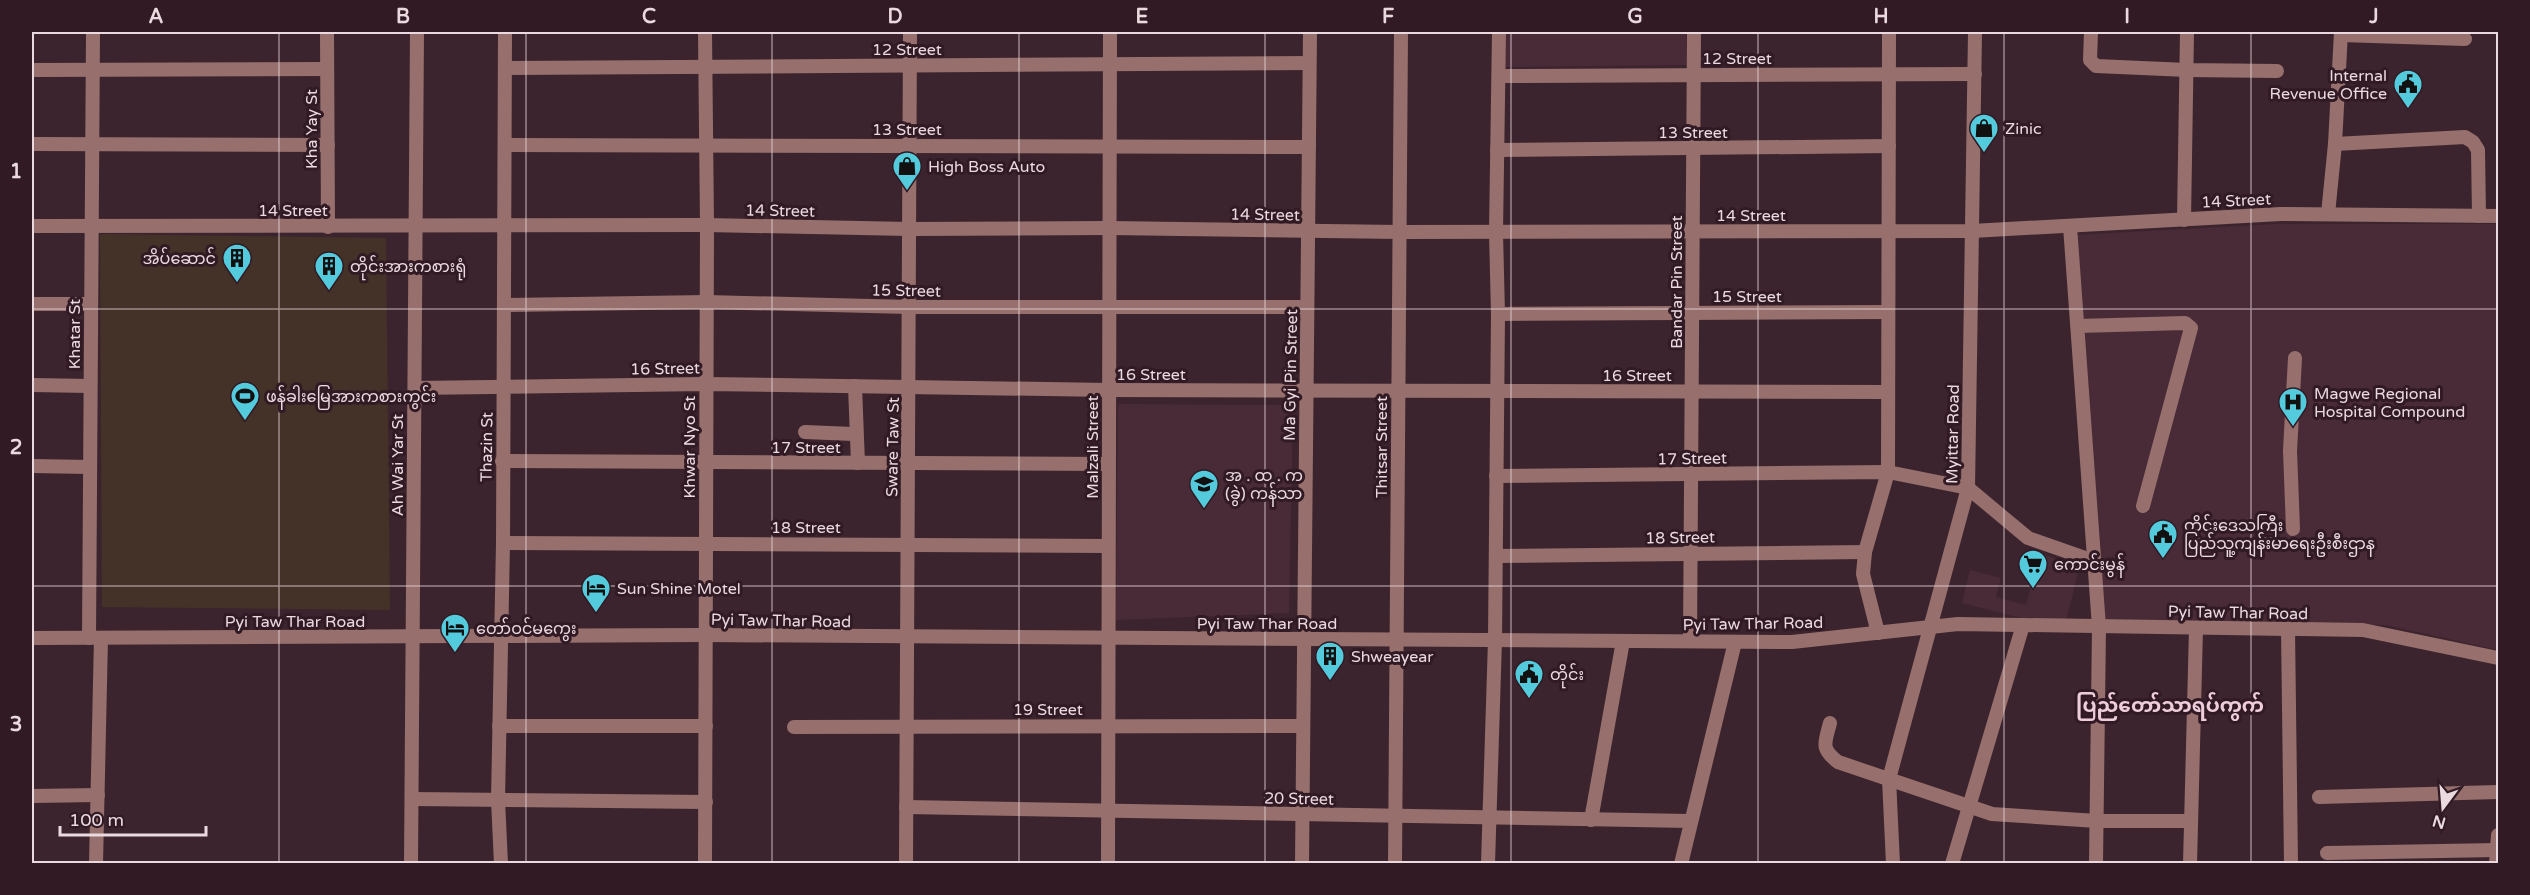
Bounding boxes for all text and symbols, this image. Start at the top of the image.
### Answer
text: A [149,5,164,29]
text: B [396,5,410,29]
text: C [642,5,656,29]
text: D [887,5,903,29]
text: E [1136,5,1149,29]
text: F [1382,5,1394,29]
text: G [1627,5,1643,29]
text: H [1873,5,1889,29]
text: I [2124,5,2130,29]
text: J [2368,5,2379,29]
street label: 12 Street [872,40,942,60]
street label: 12 Street [1702,49,1772,69]
place label: Internal Revenue Office [2270,66,2387,104]
public building icon: Internal Revenue Office [2392,68,2424,110]
street label: Kha Yay St [302,89,322,169]
shop icon: Zinic [1968,112,2000,154]
place label: Zinic [2005,119,2041,139]
street label: 13 Street [872,120,942,140]
street label: 13 Street [1658,123,1728,143]
shop icon: High Boss Auto [891,150,923,192]
place label: High Boss Auto [928,157,1045,177]
text: 1 [10,160,22,184]
street label: 14 Street [2201,189,2272,213]
street label: 14 Street [745,200,815,222]
street label: 14 Street [258,201,328,221]
street label: 14 Street [1230,204,1300,226]
street label: 14 Street [1716,206,1786,226]
street label: Bandar Pin Street [1667,215,1687,349]
building icon: အိပ်ဆောင် [221,242,253,284]
place label: အိပ်ဆောင် [142,247,216,269]
building icon: တိုင်းအားကစားရုံ [313,250,345,292]
place label: တိုင်းအားကစားရုံ [350,255,466,281]
street label: 15 Street [871,280,941,302]
street label: 15 Street [1712,287,1782,307]
street label: Khatar St [65,299,85,369]
street label: Ma Gyi Pin Street [1280,309,1302,441]
street label: 16 Street [630,358,700,380]
street label: 16 Street [1116,365,1186,385]
street label: 16 Street [1602,366,1672,386]
sports icon: ဖန်ခါးမြေအားကစားကွင်း [229,380,261,422]
street label: Myittar Road [1942,384,1964,484]
place label: Magwe Regional Hospital Compound [2314,384,2465,422]
place label: ဖန်ခါးမြေအားကစားကွင်း [266,385,436,410]
hospital icon: Magwe Regional Hospital Compound [2277,386,2309,428]
street label: Malzali Street [1083,395,1103,499]
street label: Khwar Nyo St [680,396,700,498]
street label: Thitsar Street [1372,396,1392,498]
street label: Sware Taw St [882,397,904,497]
street label: Thazin St [476,412,498,482]
street label: Ah Wai Yar St [388,414,408,516]
text: 2 [10,436,22,460]
street label: 17 Street [771,438,841,458]
street label: 17 Street [1657,448,1727,470]
place label: အ . ထ . က (ခွဲ) ကန်သာ [1225,466,1303,507]
school or university icon: အ . ထ . က (ခွဲ) ကန်သာ [1188,468,1220,510]
place label: တိုင်းဒေသကြီး ပြည်သူ့ကျန်းမာရေးဦးစီးဌာန [2184,514,2375,557]
street label: 18 Street [771,518,841,538]
public building icon: တိုင်းဒေသကြီး ပြည်သူ့ကျန်းမာရေးဦးစီးဌာန [2147,518,2179,560]
street label: 18 Street [1645,527,1715,549]
supermarket icon: ကောင်းမွန် [2017,548,2049,590]
place label: ကောင်းမွန် [2054,553,2125,578]
hotel icon: Sun Shine Motel [580,572,612,614]
place label: Sun Shine Motel [617,579,741,599]
street label: Pyi Taw Thar Road [2168,602,2308,624]
street label: Pyi Taw Thar Road [711,610,851,632]
street label: Pyi Taw Thar Road [225,612,365,632]
hotel icon: တော်ဝင်မကွေး [439,612,471,654]
street label: Pyi Taw Thar Road [1683,613,1823,635]
street label: Pyi Taw Thar Road [1197,614,1337,634]
place label: တော်ဝင်မကွေး [476,617,577,642]
building icon: Shweayear [1314,640,1346,682]
place label: Shweayear [1351,647,1434,667]
public building icon: တိုင်း [1513,658,1545,700]
place label: တိုင်း [1550,663,1584,689]
district label: ပြည်တော်သာရပ်ကွက် [2076,692,2264,721]
street label: 19 Street [1013,700,1083,720]
text: 3 [10,713,22,737]
north arrow [2413,778,2473,838]
street label: 20 Street [1264,788,1334,810]
scale bar [60,799,206,837]
text: 100 m [69,809,124,831]
text: N [2430,810,2448,833]

